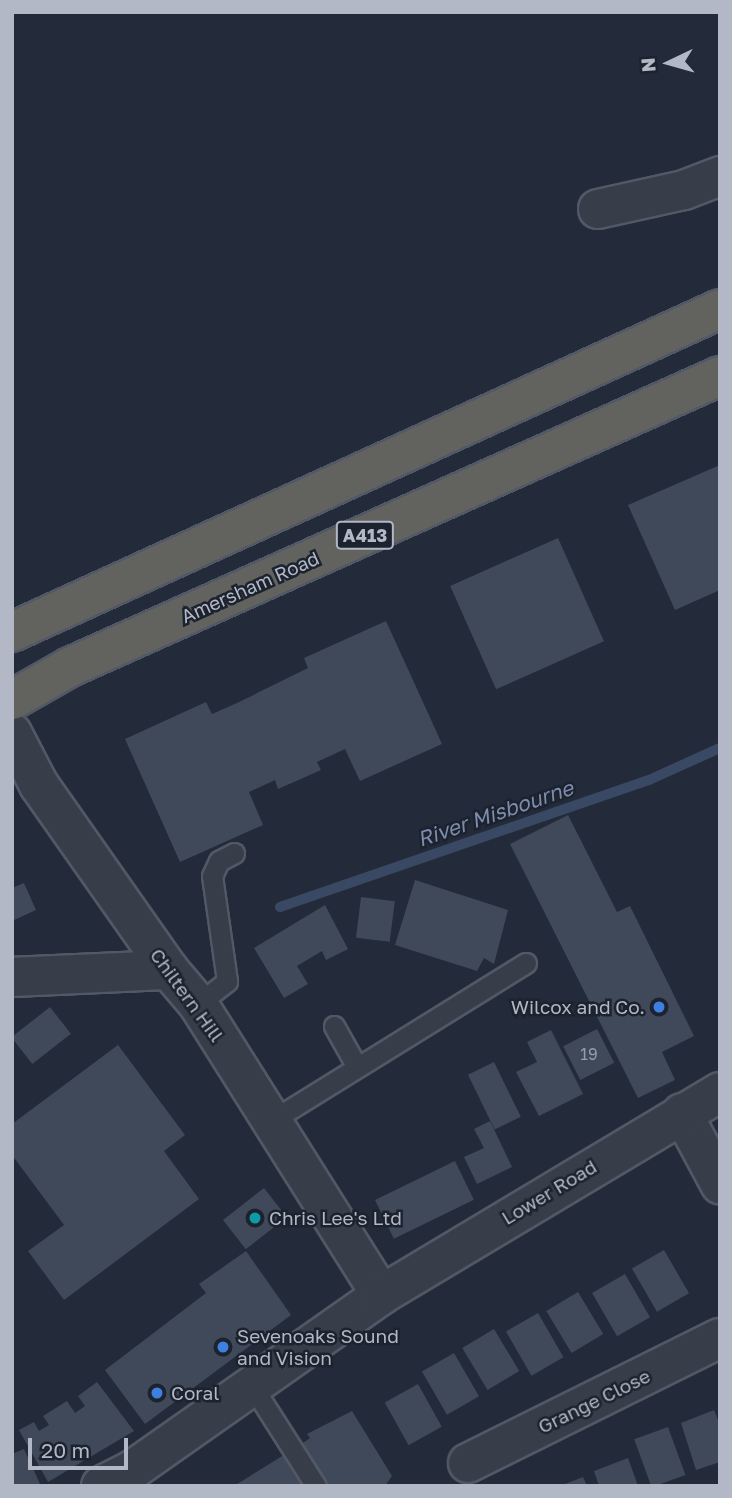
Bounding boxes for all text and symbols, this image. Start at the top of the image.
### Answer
north arrow [634,28,704,98]
text: N [635,57,660,73]
road number: A413 [335,520,395,550]
street label: Amersham Road [177,546,323,628]
water label: River Misbourne [414,775,576,851]
street label: Chiltern Hill [146,944,228,1046]
place label: Wilcox and Co. [511,996,645,1018]
marker: Wilcox and Co. [651,999,667,1015]
house number: 19 [580,1044,598,1064]
street label: Lower Road [497,1155,601,1229]
place label: Chris Lee's Ltd [269,1207,402,1229]
marker: Chris Lee's Ltd [247,1210,263,1226]
place label: Sevenoaks Sound and Vision [237,1325,399,1369]
marker: Sevenoaks Sound and Vision [215,1339,231,1355]
street label: Grange Close [534,1364,654,1438]
place label: Coral [171,1382,219,1404]
marker: Coral [149,1385,165,1401]
scale bar [32,1424,131,1468]
text: 20 m [41,1437,90,1463]

